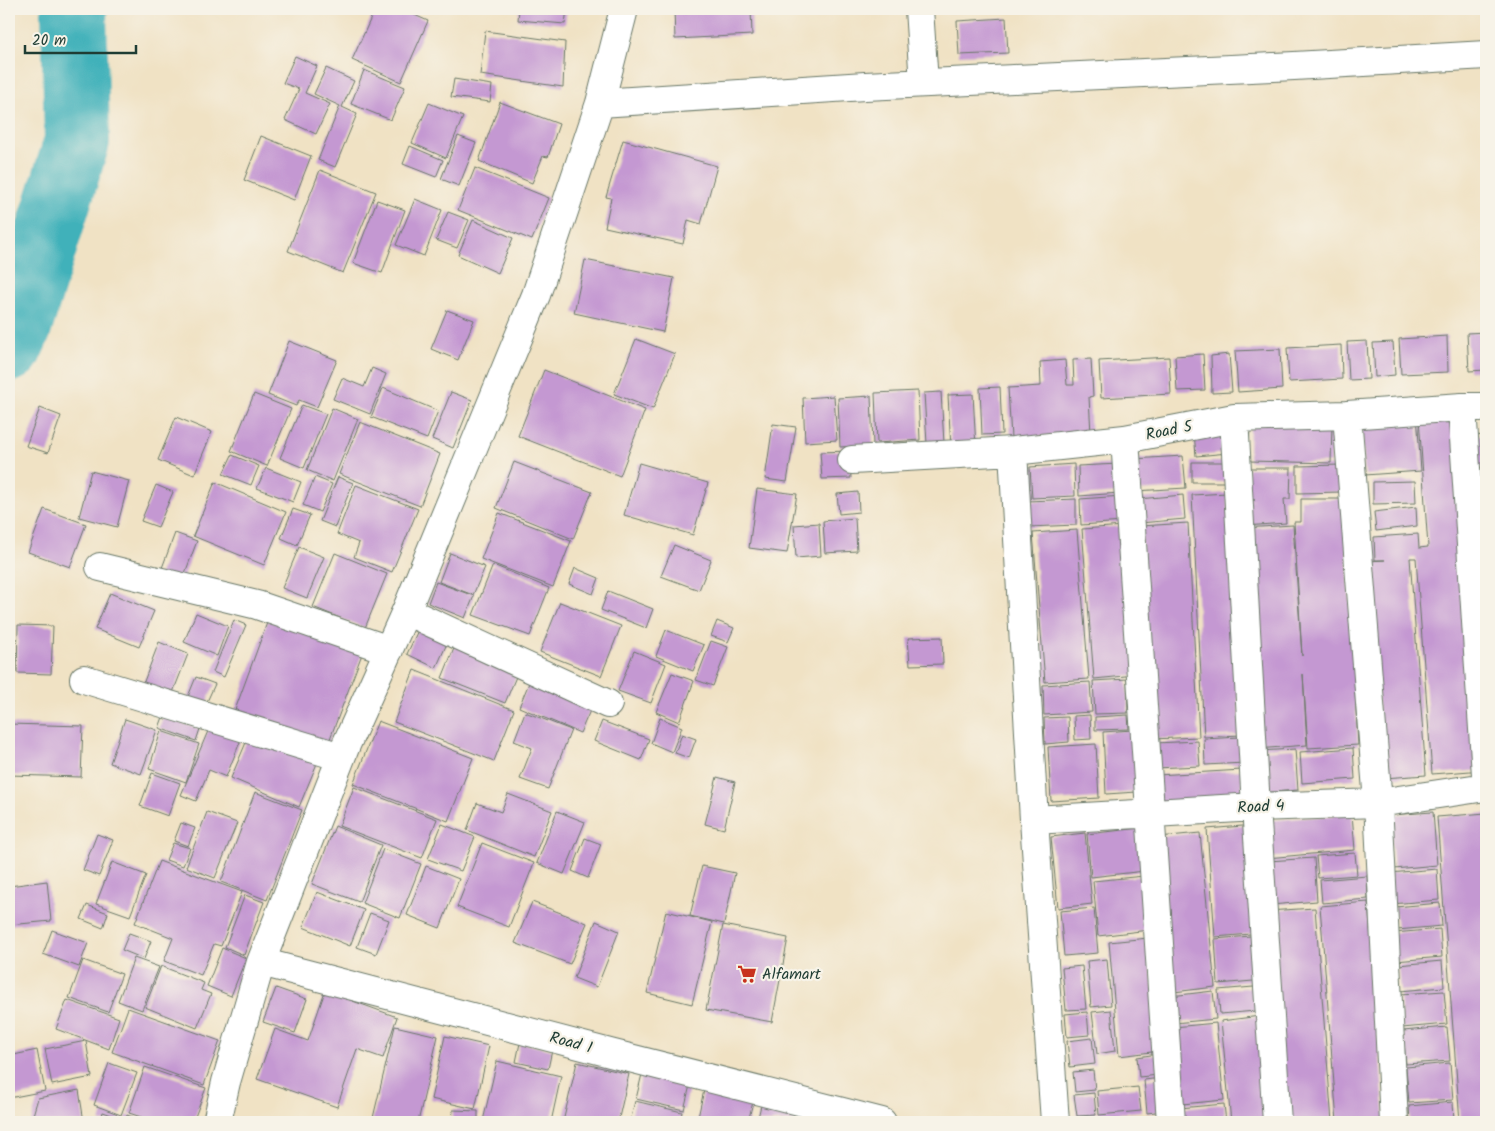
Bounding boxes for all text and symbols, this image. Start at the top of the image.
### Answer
scale bar [25,22,136,54]
text: 20 m [32,29,66,53]
street label: Road 5 [1144,414,1196,448]
street label: Road 4 [1237,793,1285,821]
place label: Alfamart [762,962,822,987]
supermarket icon: Alfamart [736,963,758,985]
street label: Road 1 [547,1025,595,1061]

